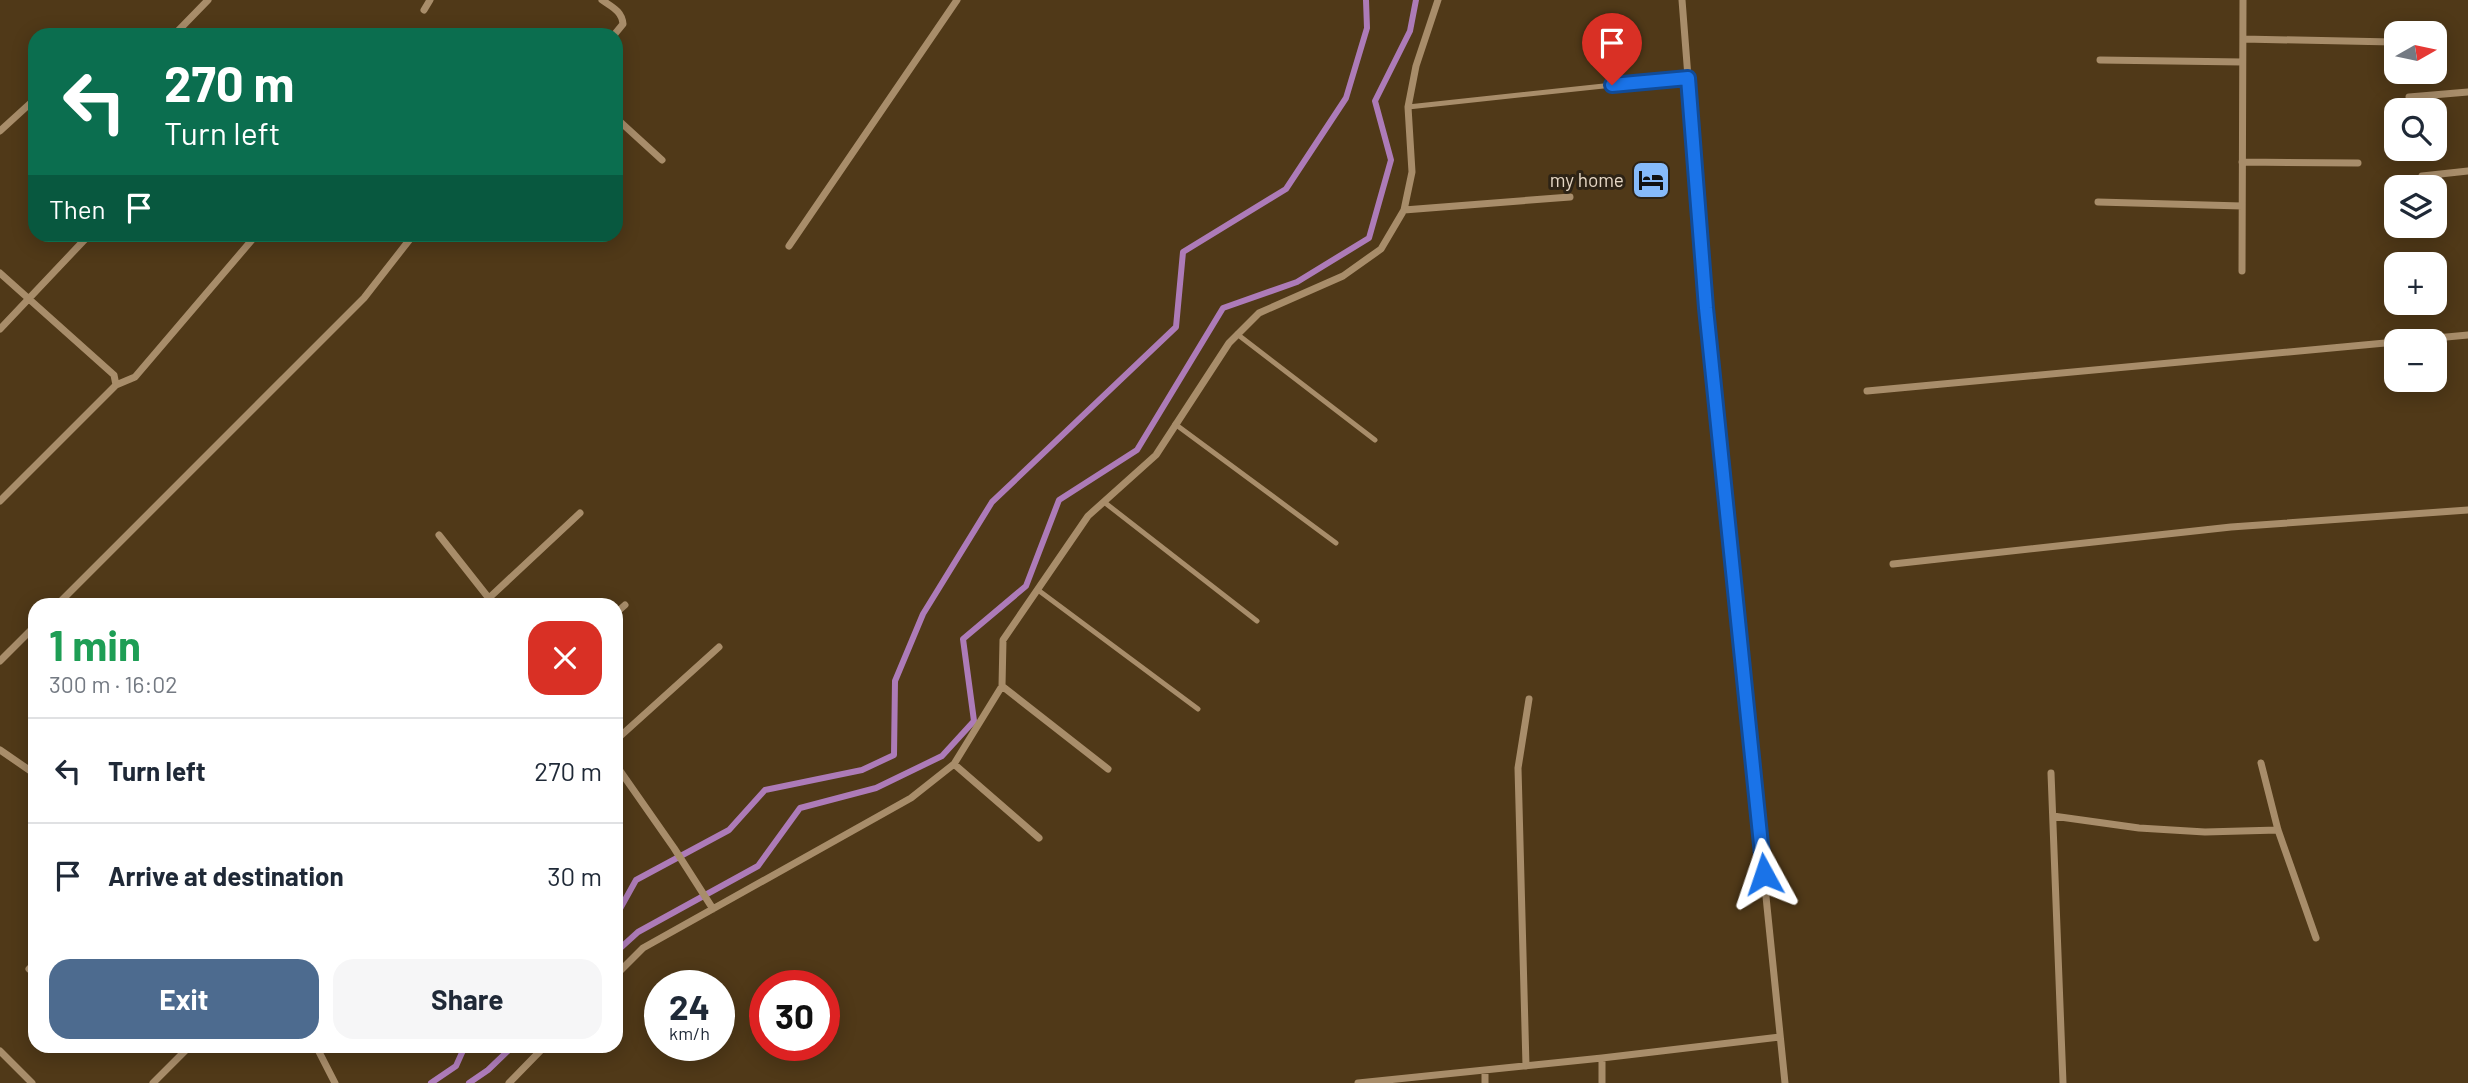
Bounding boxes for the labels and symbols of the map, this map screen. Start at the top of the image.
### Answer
pin [1582,13,1642,85]
north arrow [2384,21,2446,84]
hotel icon: my home [1630,159,1672,201]
place label: my home [1550,168,1624,191]
position arrow [1727,837,1801,911]
speed limit sign: 30 [749,970,840,1061]

